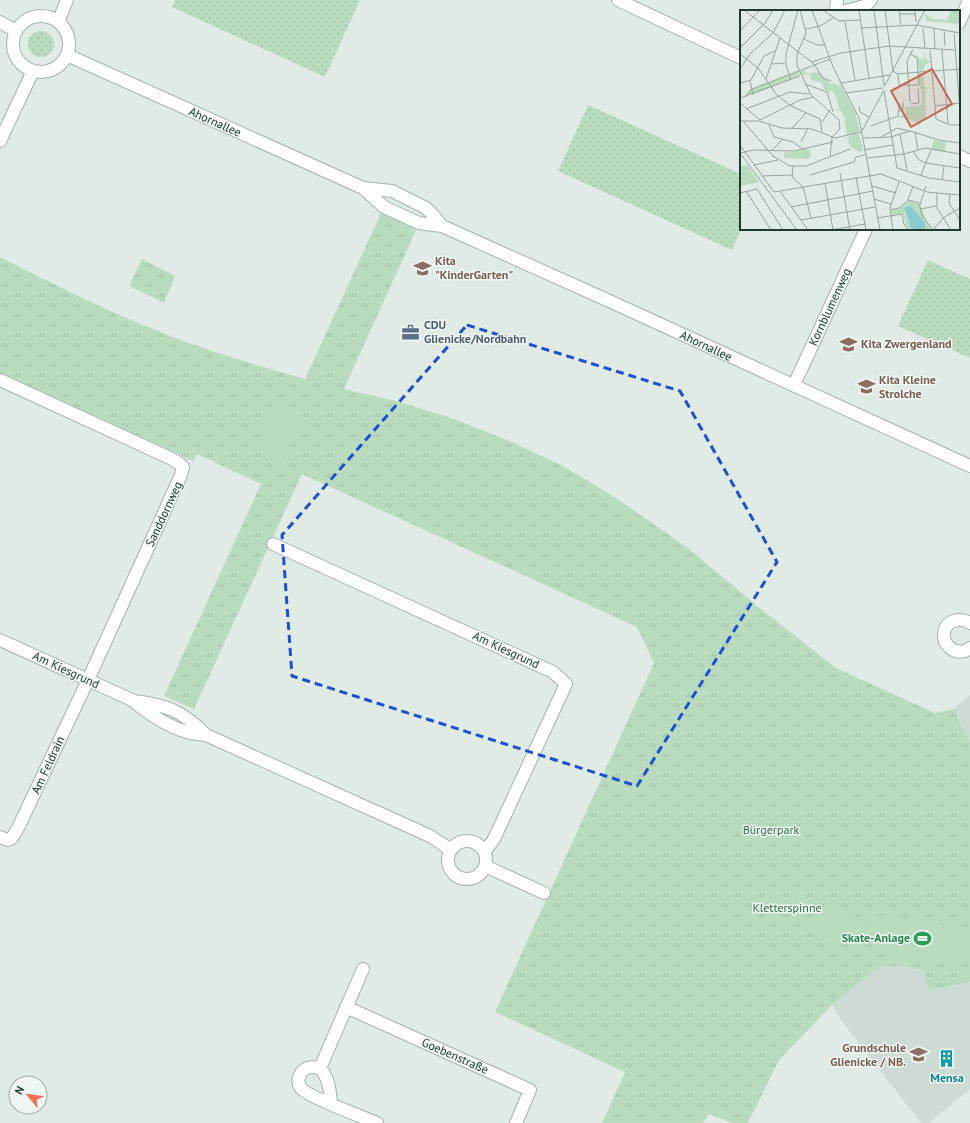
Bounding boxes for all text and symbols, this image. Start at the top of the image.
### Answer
inset map [740,10,960,230]
street label: Ahornallee [187,103,244,140]
place label: Kita "KinderGarten" [435,253,513,282]
school or university icon: Kita "KinderGarten" [412,258,432,278]
street label: Kornblumenweg [805,266,854,348]
place label: CDU Glienicke/Nordbahn [424,317,526,346]
office icon: CDU Glienicke/Nordbahn [401,322,421,342]
street label: Ahornallee [678,327,735,364]
school or university icon: Kita Zwergenland [838,334,858,354]
place label: Kita Zwergenland [861,336,951,351]
place label: Kita Kleine Strolche [879,372,936,401]
school or university icon: Kita Kleine Strolche [856,377,876,397]
street label: Sanddornweg [142,479,185,549]
street label: Am Kiesgrund [471,628,542,671]
street label: Am Kiesgrund [31,648,102,691]
street label: Am Feldrain [28,734,67,796]
park label: Bürgerpark [743,822,799,837]
park label: Kletterspinne [752,900,822,915]
sports icon: Skate-Anlage [913,928,933,948]
place label: Skate-Anlage [842,930,910,945]
street label: Goebenstraße [420,1034,491,1077]
place label: Grundschule Glienicke / NB. [830,1040,906,1069]
school or university icon: Grundschule Glienicke / NB. [909,1045,929,1065]
building icon: Mensa [937,1049,957,1069]
place label: Mensa [930,1070,964,1085]
north arrow [8,1075,48,1115]
text: N [11,1084,27,1097]

